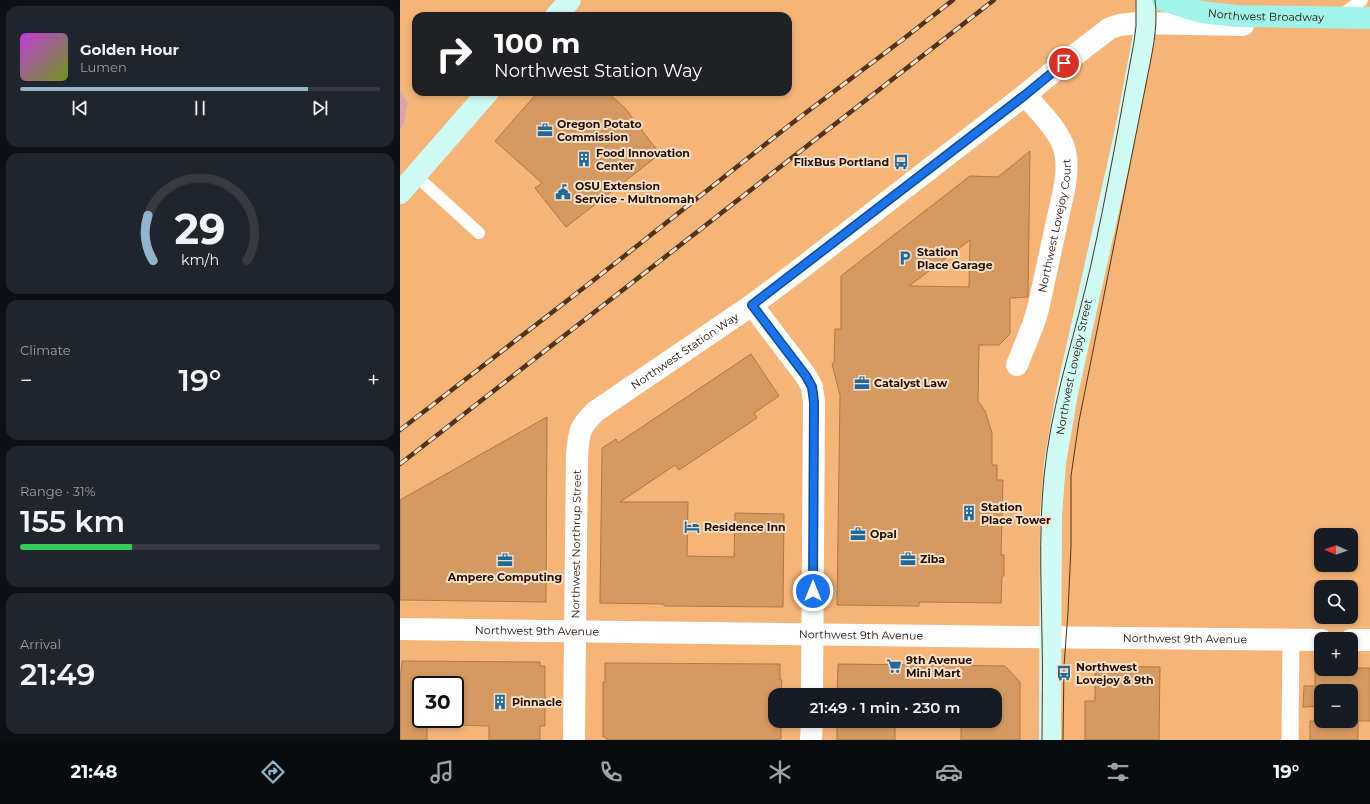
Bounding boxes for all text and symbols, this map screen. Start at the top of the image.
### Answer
street label: Northwest Broadway [1207,6,1324,24]
text: 100 m [494,26,580,60]
icon: right [428,28,480,80]
text: Golden Hour [80,40,179,59]
pin [1047,46,1081,80]
icon: arrive [1053,52,1075,74]
text: Lumen [80,59,127,75]
text: Northwest Station Way [494,60,702,82]
icon: previous [69,97,91,119]
icon: pause [189,97,211,119]
icon: next [309,97,331,119]
place label: Oregon Potato Commission [557,117,642,144]
office icon: Oregon Potato Commission [536,121,554,139]
place label: Food Innovation Center [596,146,690,173]
building icon: Food Innovation Center [575,150,593,168]
bus stop icon: FlixBus Portland [892,153,910,171]
place label: FlixBus Portland [794,155,889,169]
street label: Northwest Lovejoy Court [1035,158,1074,294]
place label: OSU Extension Service - Multnomah [575,179,695,206]
public building icon: OSU Extension Service - Multnomah [554,183,572,201]
text: 29 [174,204,226,254]
place label: Station Place Garage [917,245,993,272]
parking icon: Station Place Garage [896,249,914,267]
text: km/h [181,251,219,269]
street label: Northwest Lovejoy Street [1053,297,1095,436]
street label: Northwest Station Way [628,309,741,392]
text: Climate [20,342,71,358]
text: 19° [179,362,221,399]
text: − [20,367,33,394]
text: + [367,367,380,394]
office icon: Catalyst Law [853,374,871,392]
place label: Catalyst Law [874,376,948,390]
street label: Northwest Northrup Street [568,469,584,619]
text: Range · 31% [20,483,95,499]
place label: Station Place Tower [981,500,1051,527]
text: 155 km [20,503,125,540]
building icon: Station Place Tower [960,504,978,522]
hotel icon: Residence Inn [683,518,701,536]
place label: Residence Inn [704,520,786,534]
office icon: Opal [849,525,867,543]
place label: Opal [870,527,897,541]
north arrow [1314,528,1358,572]
map controls [1314,528,1358,728]
office icon: Ziba [899,550,917,568]
office icon: Ampere Computing [496,551,514,569]
place label: Ziba [920,552,945,566]
place label: Ampere Computing [447,570,562,584]
position arrow [792,570,834,612]
button: search [1314,580,1358,624]
street label: Northwest 9th Avenue [475,623,600,639]
street label: Northwest 9th Avenue [799,627,924,643]
street label: Northwest 9th Avenue [1123,631,1248,646]
button: + [1314,632,1358,676]
text: Arrival [20,636,61,652]
place label: 9th Avenue Mini Mart [906,653,972,680]
text: 21:49 [20,656,95,693]
supermarket icon: 9th Avenue Mini Mart [885,657,903,675]
place label: Northwest Lovejoy & 9th [1076,660,1154,687]
bus stop icon: Northwest Lovejoy & 9th [1055,664,1073,682]
speed limit sign: 30 [412,676,464,728]
button: − [1314,684,1358,728]
building icon: Pinnacle [491,693,509,711]
place label: Pinnacle [512,695,562,709]
text: 21:49 · 1 min · 230 m [810,698,960,717]
icon: directions [259,758,287,786]
icon: music [428,758,456,786]
icon: phone [597,758,625,786]
icon: climate [766,758,794,786]
icon: car [935,758,963,786]
icon: filters [1104,758,1132,786]
text: 21:48 [71,761,117,783]
text: 19° [1273,761,1299,783]

